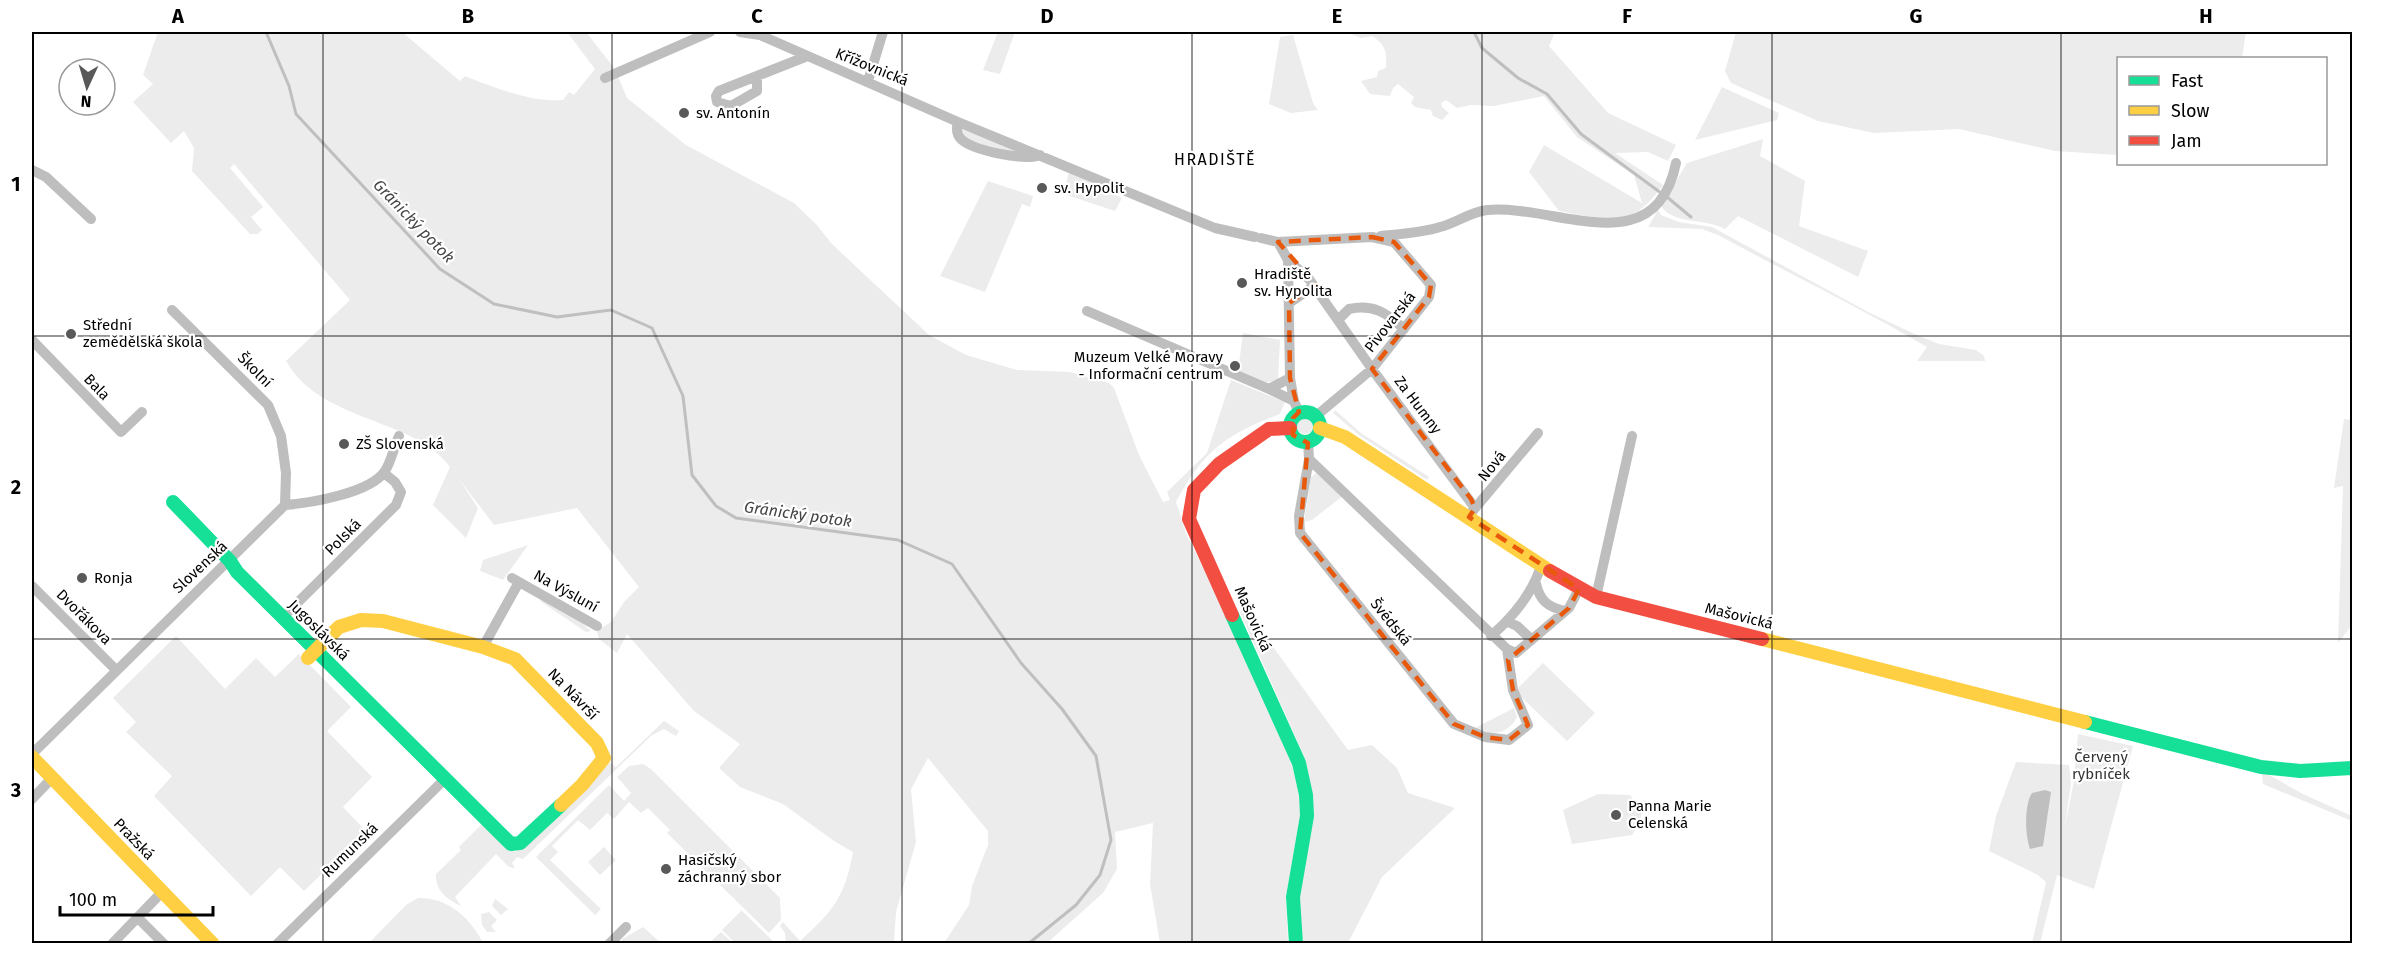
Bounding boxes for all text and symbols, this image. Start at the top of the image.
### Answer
text: A [171,4,185,28]
text: B [462,4,474,28]
text: C [751,4,763,28]
text: D [1040,4,1054,28]
text: E [1332,4,1342,28]
text: F [1622,4,1632,28]
text: G [1910,4,1922,28]
text: H [2199,4,2213,28]
street label: Křížovnická [833,44,911,90]
north arrow [57,57,117,117]
legend [2117,57,2327,165]
text: Fast [2171,70,2204,92]
text: N [80,92,92,111]
text: Slow [2171,100,2210,122]
place label: sv. Antonín [696,104,770,122]
marker: sv. Antonín [677,106,691,120]
text: Jam [2171,130,2202,152]
district label: HRADIŠTĚ [1174,149,1256,169]
text: 1 [11,172,21,196]
water label: Gránický potok [369,175,459,267]
place label: sv. Hypolit [1054,179,1125,197]
marker: sv. Hypolit [1035,181,1049,195]
place label: Hradiště sv. Hypolita [1254,265,1332,300]
marker: Hradiště sv. Hypolita [1235,276,1249,290]
street label: Pivovarská [1361,288,1419,356]
place label: Střední zemědělská škola [83,316,203,351]
marker: Střední zemědělská škola [64,327,78,341]
place label: Muzeum Velké Moravy - Informační centrum [1074,348,1224,383]
street label: Školní [234,349,276,391]
marker: Muzeum Velké Moravy - Informační centrum [1228,359,1242,373]
street label: Bala [80,370,114,404]
street label: Za Humny [1390,373,1446,438]
place label: ZŠ Slovenská [356,435,444,453]
marker: ZŠ Slovenská [337,437,351,451]
street label: Nová [1474,447,1510,485]
text: 2 [11,475,21,499]
water label: Gránický potok [743,497,853,531]
street label: Polská [321,515,365,559]
street label: Slovenská [169,537,231,597]
street label: Na Výsluní [531,566,601,616]
place label: Ronja [94,569,133,587]
marker: Ronja [75,571,89,585]
street label: Mašovická [1231,583,1275,655]
street label: Dvořákova [53,586,115,648]
street label: Švédská [1367,595,1415,649]
street label: Jugoslávská [285,596,353,664]
street label: Mašovická [1703,599,1775,633]
street label: Na Návrší [544,664,602,724]
park label: Červený rybníček [2072,748,2130,783]
text: 3 [10,778,21,802]
place label: Panna Marie Celenská [1628,797,1712,832]
marker: Panna Marie Celenská [1609,808,1623,822]
street label: Pražská [110,814,158,864]
street label: Rumunská [318,819,382,881]
place label: Hasičský záchranný sbor [678,851,781,886]
marker: Hasičský záchranný sbor [659,862,673,876]
scale bar [60,879,213,917]
text: 100 m [69,889,117,911]

